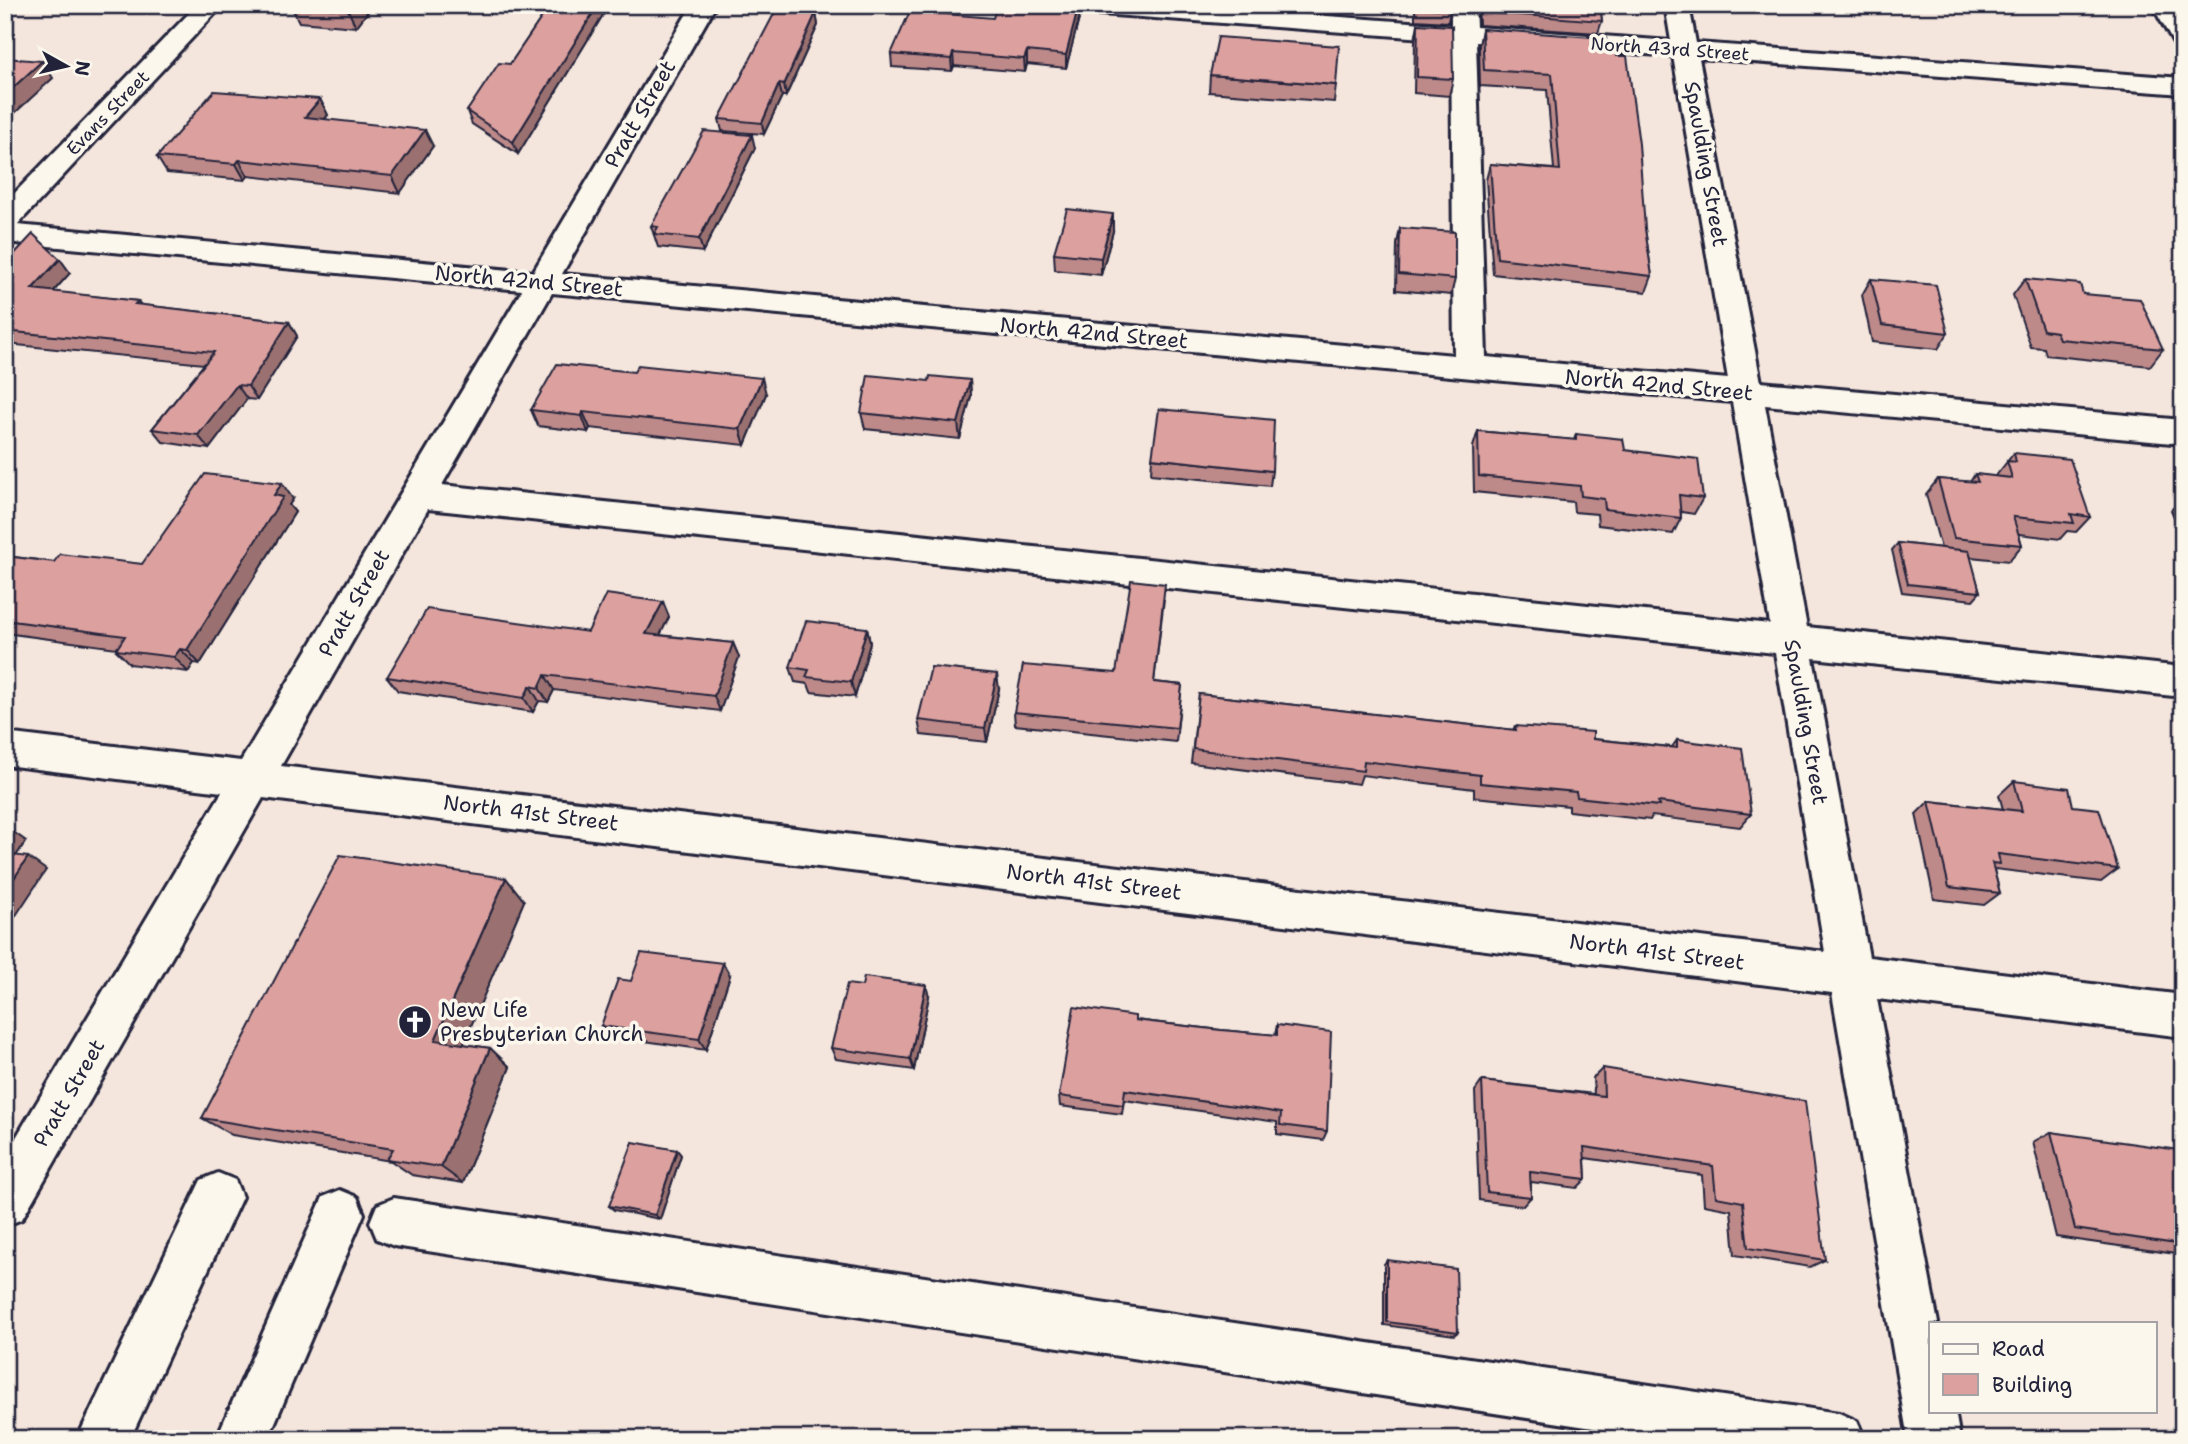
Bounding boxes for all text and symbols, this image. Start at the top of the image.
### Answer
street label: North 43rd Street [1590,31,1750,67]
north arrow [32,32,102,102]
street label: Pratt Street [598,55,682,173]
text: N [69,59,96,77]
street label: Evans Street [61,65,155,161]
street label: Spaulding Street [1678,79,1734,249]
street label: North 42nd Street [434,259,624,303]
street label: North 42nd Street [999,311,1189,355]
street label: North 42nd Street [1564,363,1754,407]
street label: Pratt Street [312,544,396,662]
street label: Spaulding Street [1778,637,1834,807]
street label: North 41st Street [442,788,620,838]
street label: North 41st Street [1005,857,1183,907]
street label: North 41st Street [1568,927,1746,977]
place label: New Life Presbyterian Church [440,996,644,1048]
church icon: New Life Presbyterian Church [396,1003,434,1041]
street label: Pratt Street [27,1034,111,1152]
legend [1929,1322,2156,1412]
text: Road [1992,1335,2045,1363]
text: Building [1992,1371,2072,1399]

